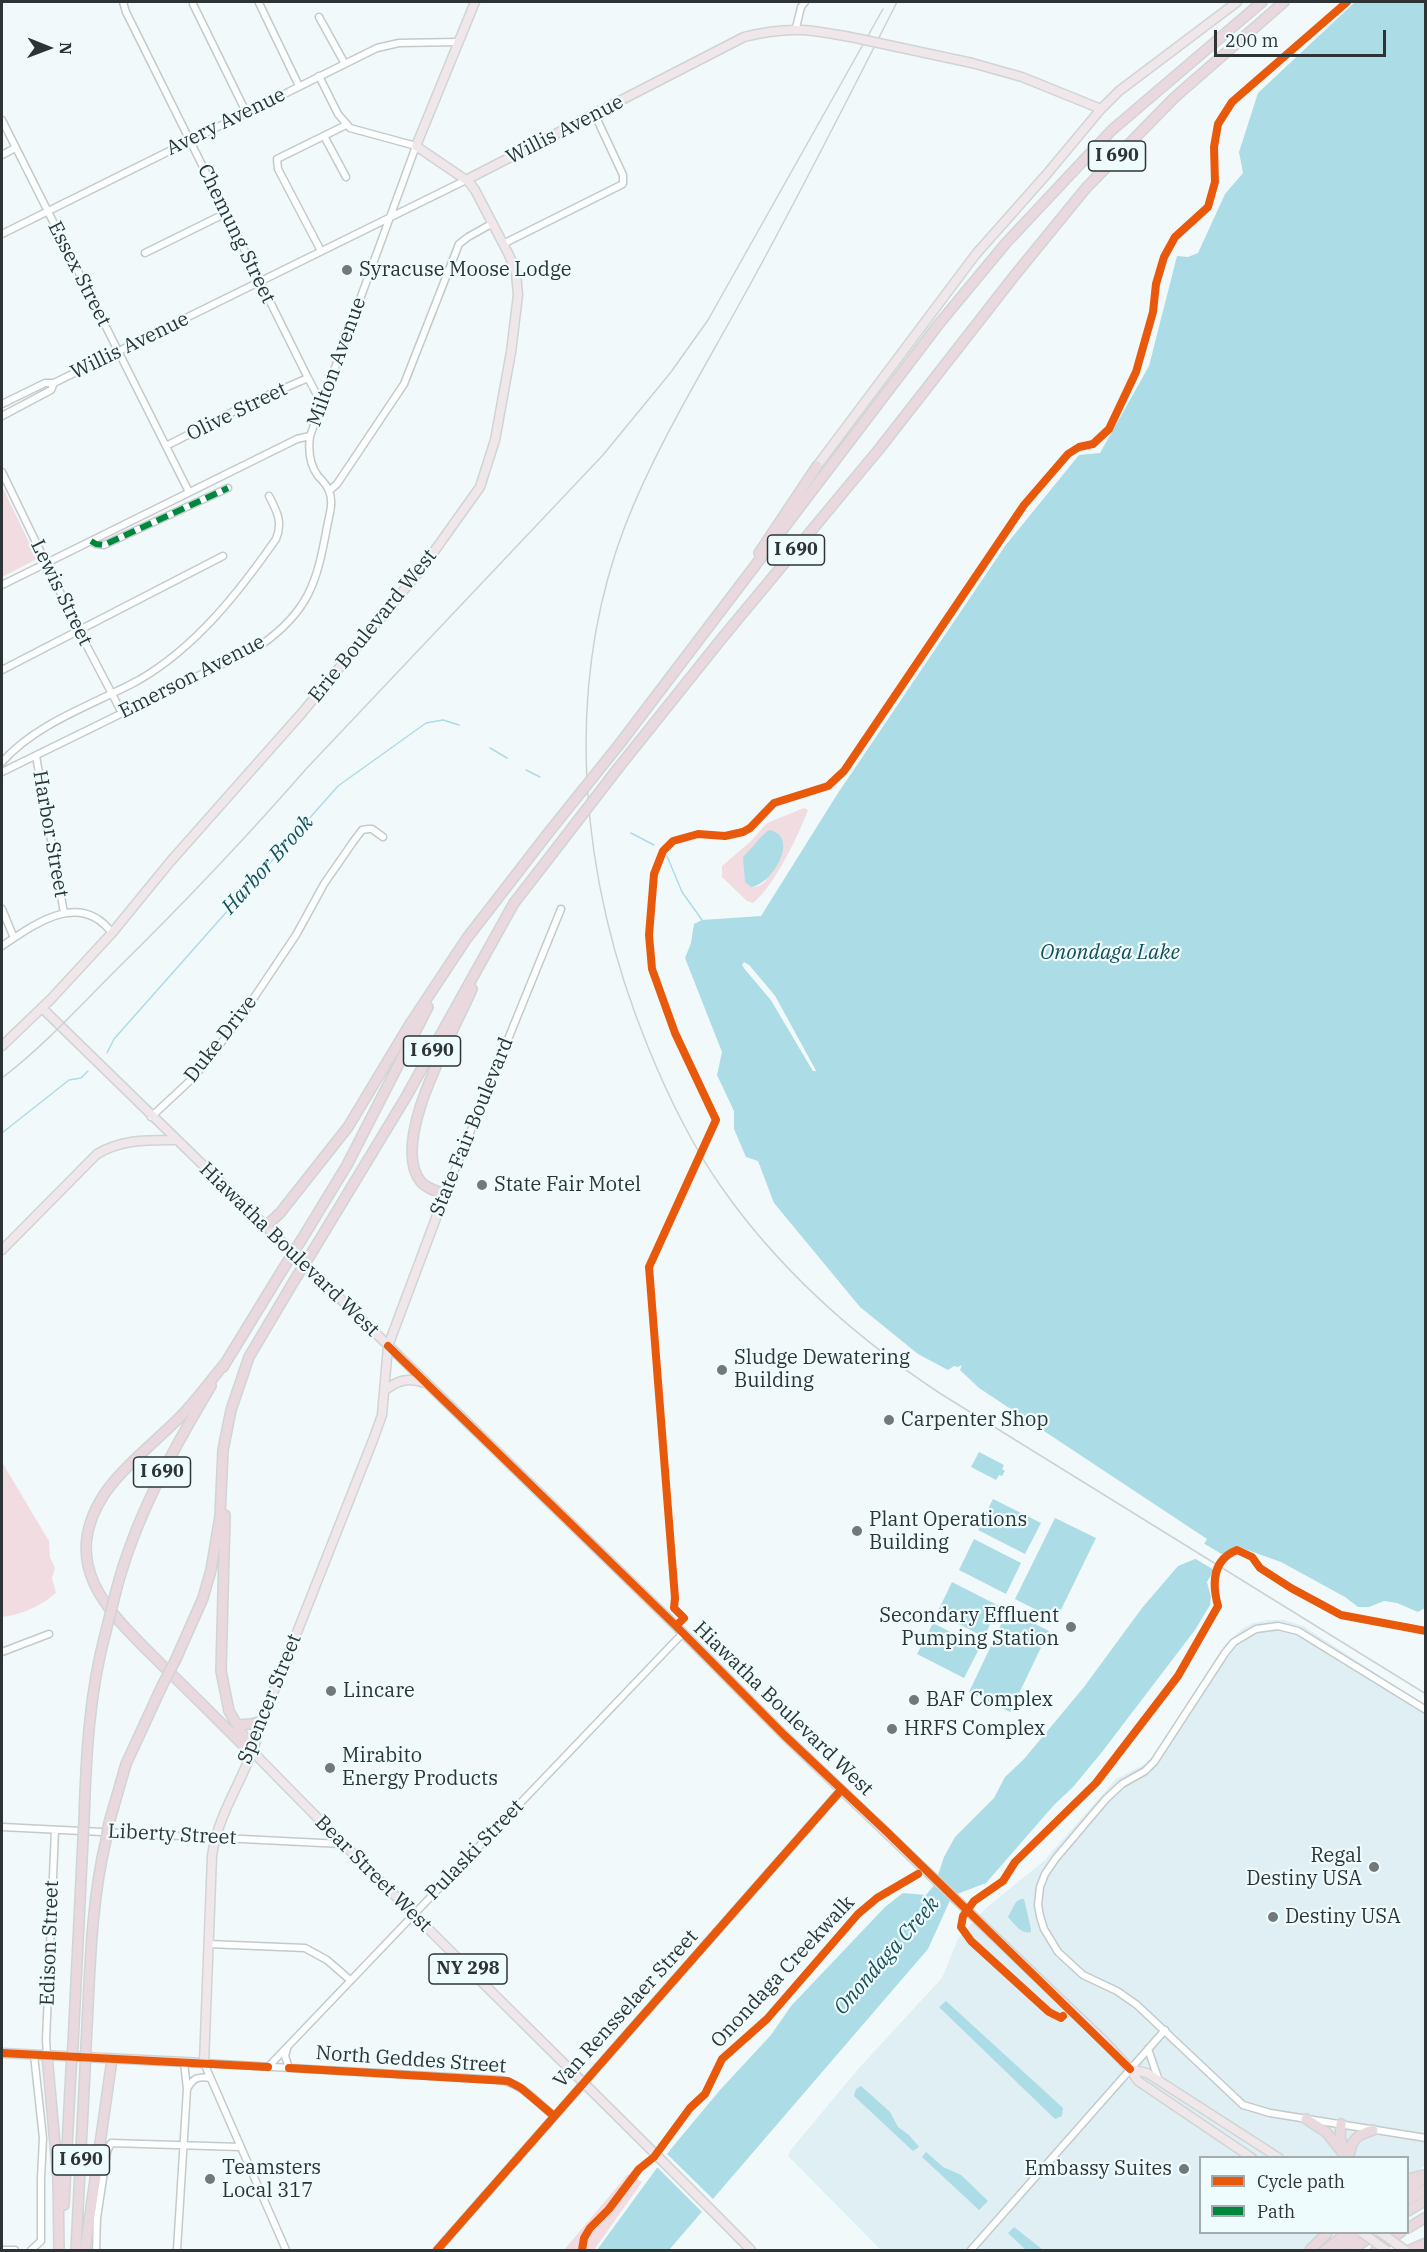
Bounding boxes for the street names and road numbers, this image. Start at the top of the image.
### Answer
street label: Avery Avenue [163,83,289,161]
street label: Willis Avenue [502,90,628,170]
road number: I 690 [1088,141,1146,171]
street label: Chemung Street [192,160,280,308]
street label: Essex Street [42,217,116,331]
street label: Milton Avenue [303,294,371,430]
street label: Willis Avenue [67,307,193,385]
street label: Olive Street [183,377,291,447]
road number: I 690 [768,535,824,565]
street label: Lewis Street [25,536,97,650]
street label: Erie Boulevard West [304,545,442,707]
street label: Emerson Avenue [115,630,269,724]
street label: Harbor Street [27,769,73,899]
street label: Duke Drive [180,991,262,1087]
street label: State Fair Boulevard [425,1034,519,1220]
road number: I 690 [404,1036,460,1066]
street label: Hiawatha Boulevard West [194,1158,384,1342]
road number: I 690 [134,1457,190,1487]
street label: Hiawatha Boulevard West [688,1617,878,1801]
street label: Spencer Street [233,1630,307,1768]
street label: Pulaski Street [421,1795,529,1905]
street label: Bear Street West [310,1811,436,1937]
street label: Liberty Street [107,1820,237,1850]
street label: Edison Street [36,1880,64,2006]
street label: Onondaga Creekwalk [706,1891,860,2053]
street label: Van Rensselaer Street [549,1925,703,2093]
road number: NY 298 [429,1954,507,1984]
street label: North Geddes Street [315,2041,507,2079]
road number: I 690 [52,2145,110,2175]

